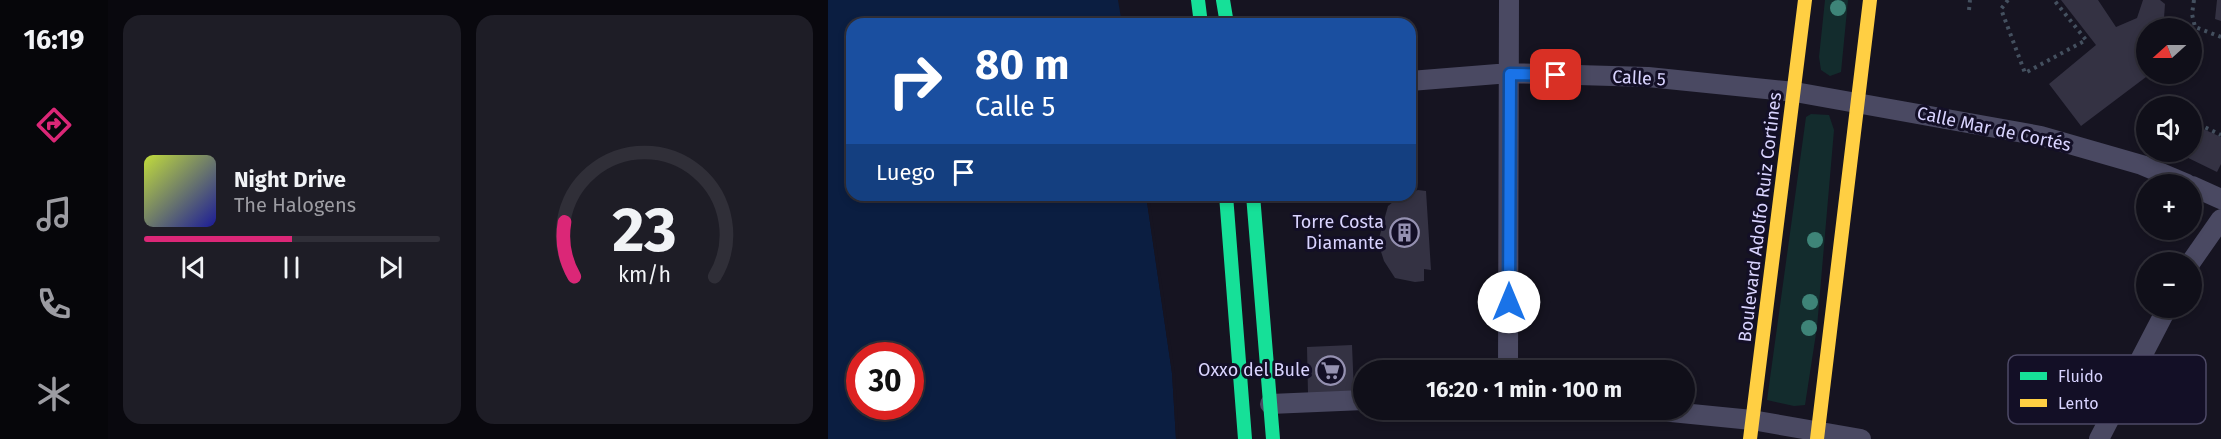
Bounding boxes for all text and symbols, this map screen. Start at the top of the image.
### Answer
north arrow [2136,18,2202,84]
map controls [2136,18,2202,318]
text: 16:19 [24,24,84,56]
text: 80 m [975,40,1069,90]
icon: right [876,42,954,120]
pin [1530,49,1581,100]
icon: arrive [1539,58,1572,91]
street label: Calle 5 [1612,66,1666,90]
text: Calle 5 [975,91,1055,123]
street label: Boulevard Adolfo Ruiz Cortines [1734,91,1786,343]
button: sound [2136,96,2202,162]
street label: Calle Mar de Cortés [1915,102,2073,156]
icon: directions [33,104,75,146]
icon: arrive [947,156,980,189]
text: Luego [876,159,935,186]
text: Night Drive [234,166,346,193]
button: + [2136,174,2202,240]
icon: music [33,193,75,235]
text: The Halogens [234,193,356,217]
text: 23 [612,193,676,268]
place label: Torre Costa Diamante [1292,211,1384,254]
building icon: Torre Costa Diamante [1389,216,1421,248]
icon: previous [177,251,210,284]
icon: pause [275,251,308,284]
icon: next [374,251,407,284]
button: − [2136,252,2202,318]
text: km/h [618,262,671,288]
position arrow [1477,270,1541,334]
icon: phone [33,283,75,325]
speed limit sign: 30 [846,342,924,420]
supermarket icon: Oxxo del Bule [1315,354,1347,386]
legend [2008,355,2206,424]
place label: Oxxo del Bule [1198,359,1310,381]
text: Fluido [2058,367,2103,386]
icon: climate [33,373,75,415]
text: 16:20 · 1 min · 100 m [1426,376,1622,403]
text: Lento [2058,394,2099,413]

